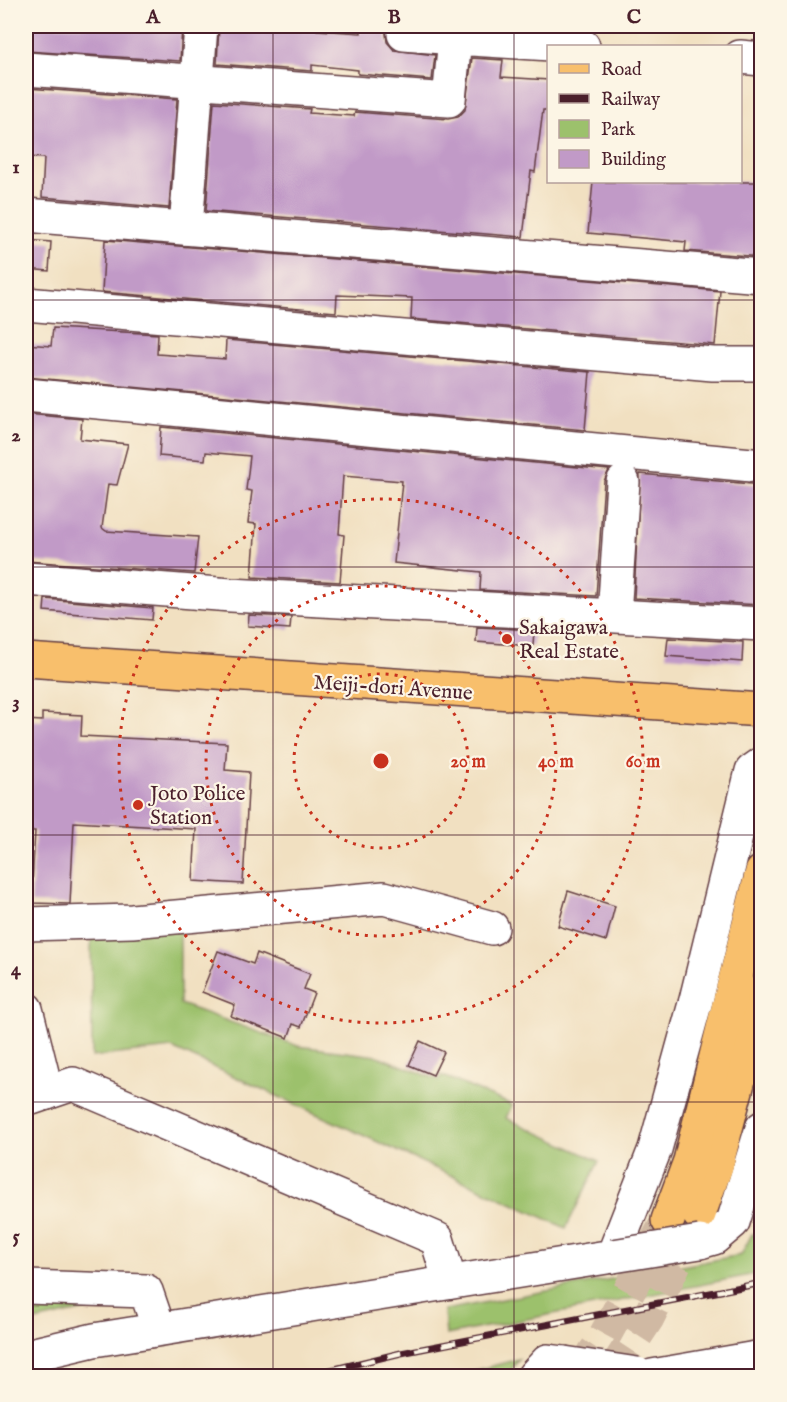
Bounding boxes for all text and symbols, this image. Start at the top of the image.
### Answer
text: A [145,5,161,30]
text: B [387,5,401,30]
text: C [627,5,641,30]
legend [547,45,742,183]
text: Road [601,59,642,82]
text: Railway [601,89,660,112]
text: Park [601,119,636,142]
text: Building [601,149,666,172]
text: 1 [12,155,20,180]
text: 2 [11,423,21,448]
place label: Sakaigawa Real Estate [519,615,619,666]
marker: Sakaigawa Real Estate [500,632,514,646]
street label: Meiji-dori Avenue [312,669,474,708]
text: 3 [12,690,20,715]
centre of rings [371,751,391,771]
text: 20 m [450,751,486,774]
text: 40 m [538,751,574,774]
text: 60 m [626,751,660,774]
place label: Joto Police Station [148,781,246,832]
marker: Joto Police Station [131,798,145,812]
text: 4 [11,957,22,982]
text: 5 [12,1224,20,1249]

